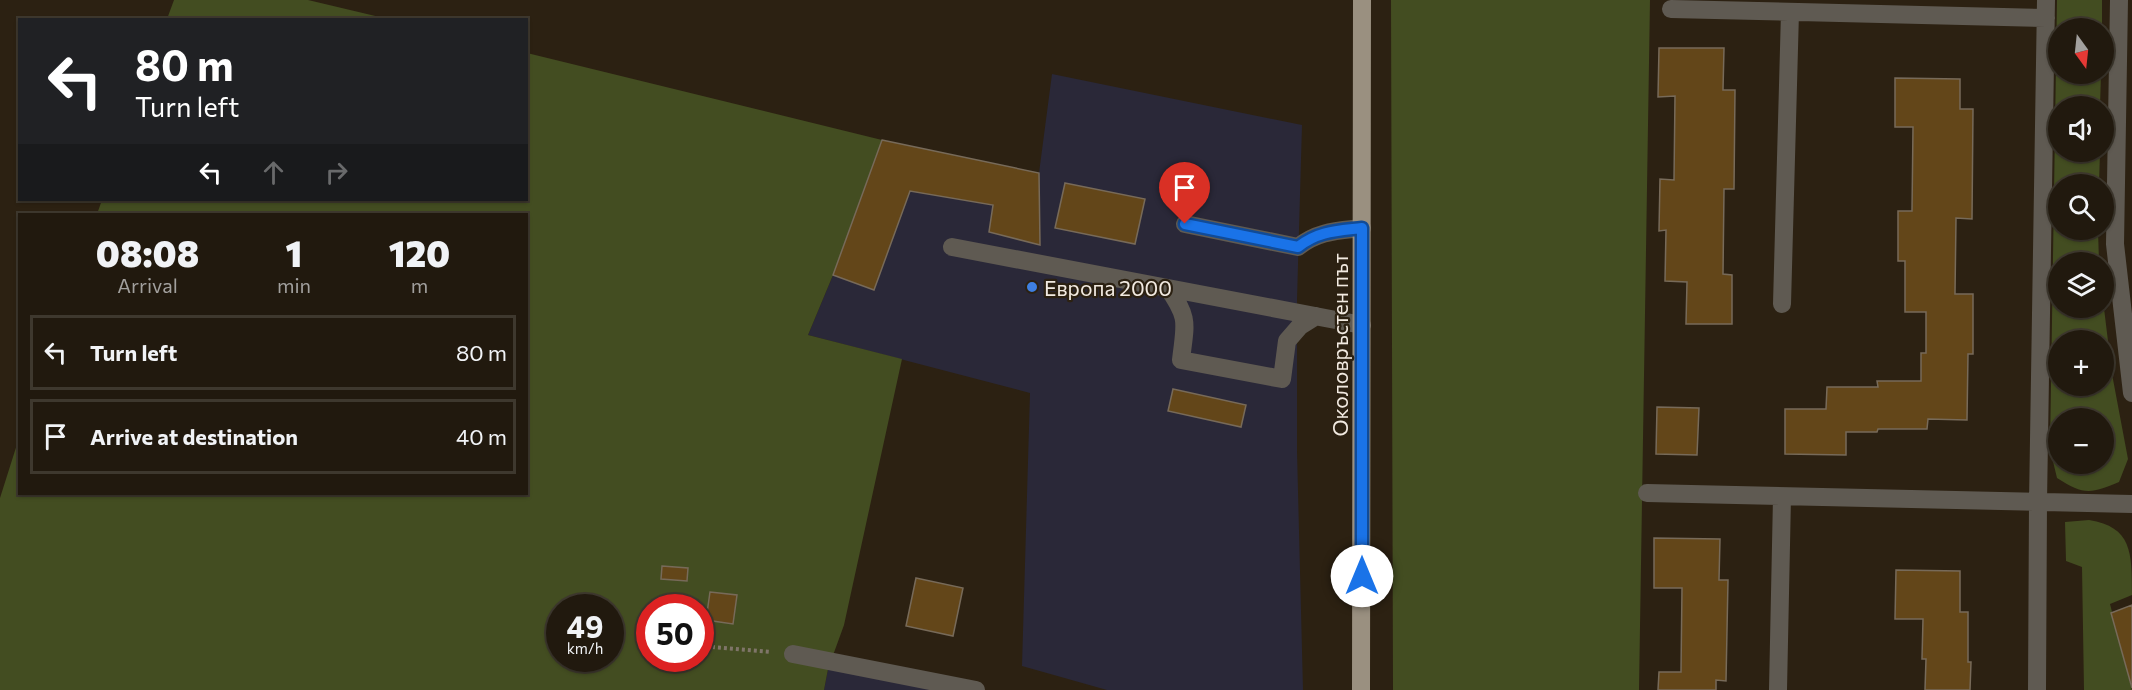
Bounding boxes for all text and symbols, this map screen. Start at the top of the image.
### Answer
north arrow [2048,18,2114,84]
map controls [2048,18,2114,474]
text: 80 m [135,38,234,90]
icon: left [36,42,114,120]
text: Turn left [135,90,239,123]
button: sound [2048,96,2114,162]
icon: left [194,156,227,189]
icon: ahead [257,156,290,189]
icon: right [320,156,353,189]
pin [1159,162,1210,224]
icon: arrive [1168,171,1201,204]
button: search [2048,174,2114,240]
text: 08:08 [96,230,199,274]
text: 1 [286,230,302,274]
text: 120 [389,230,450,274]
button: layers [2048,252,2114,318]
street label: Околовръстен път [1327,253,1352,437]
text: Arrival [117,273,178,297]
text: min [277,273,311,297]
text: m [411,273,428,297]
place label: Европа 2000 [1044,275,1172,300]
marker: Европа 2000 [1025,280,1039,294]
button: + [2048,330,2114,396]
icon: left [39,336,72,369]
text: Turn left [90,339,177,366]
text: 80 m [456,339,507,366]
button: − [2048,408,2114,474]
icon: arrive [39,420,72,453]
text: Arrive at destination [90,423,298,450]
text: 40 m [456,423,507,450]
position arrow [1330,544,1394,608]
speed limit sign: 50 [636,594,714,672]
text: 49 [567,607,603,644]
text: km/h [567,639,603,657]

